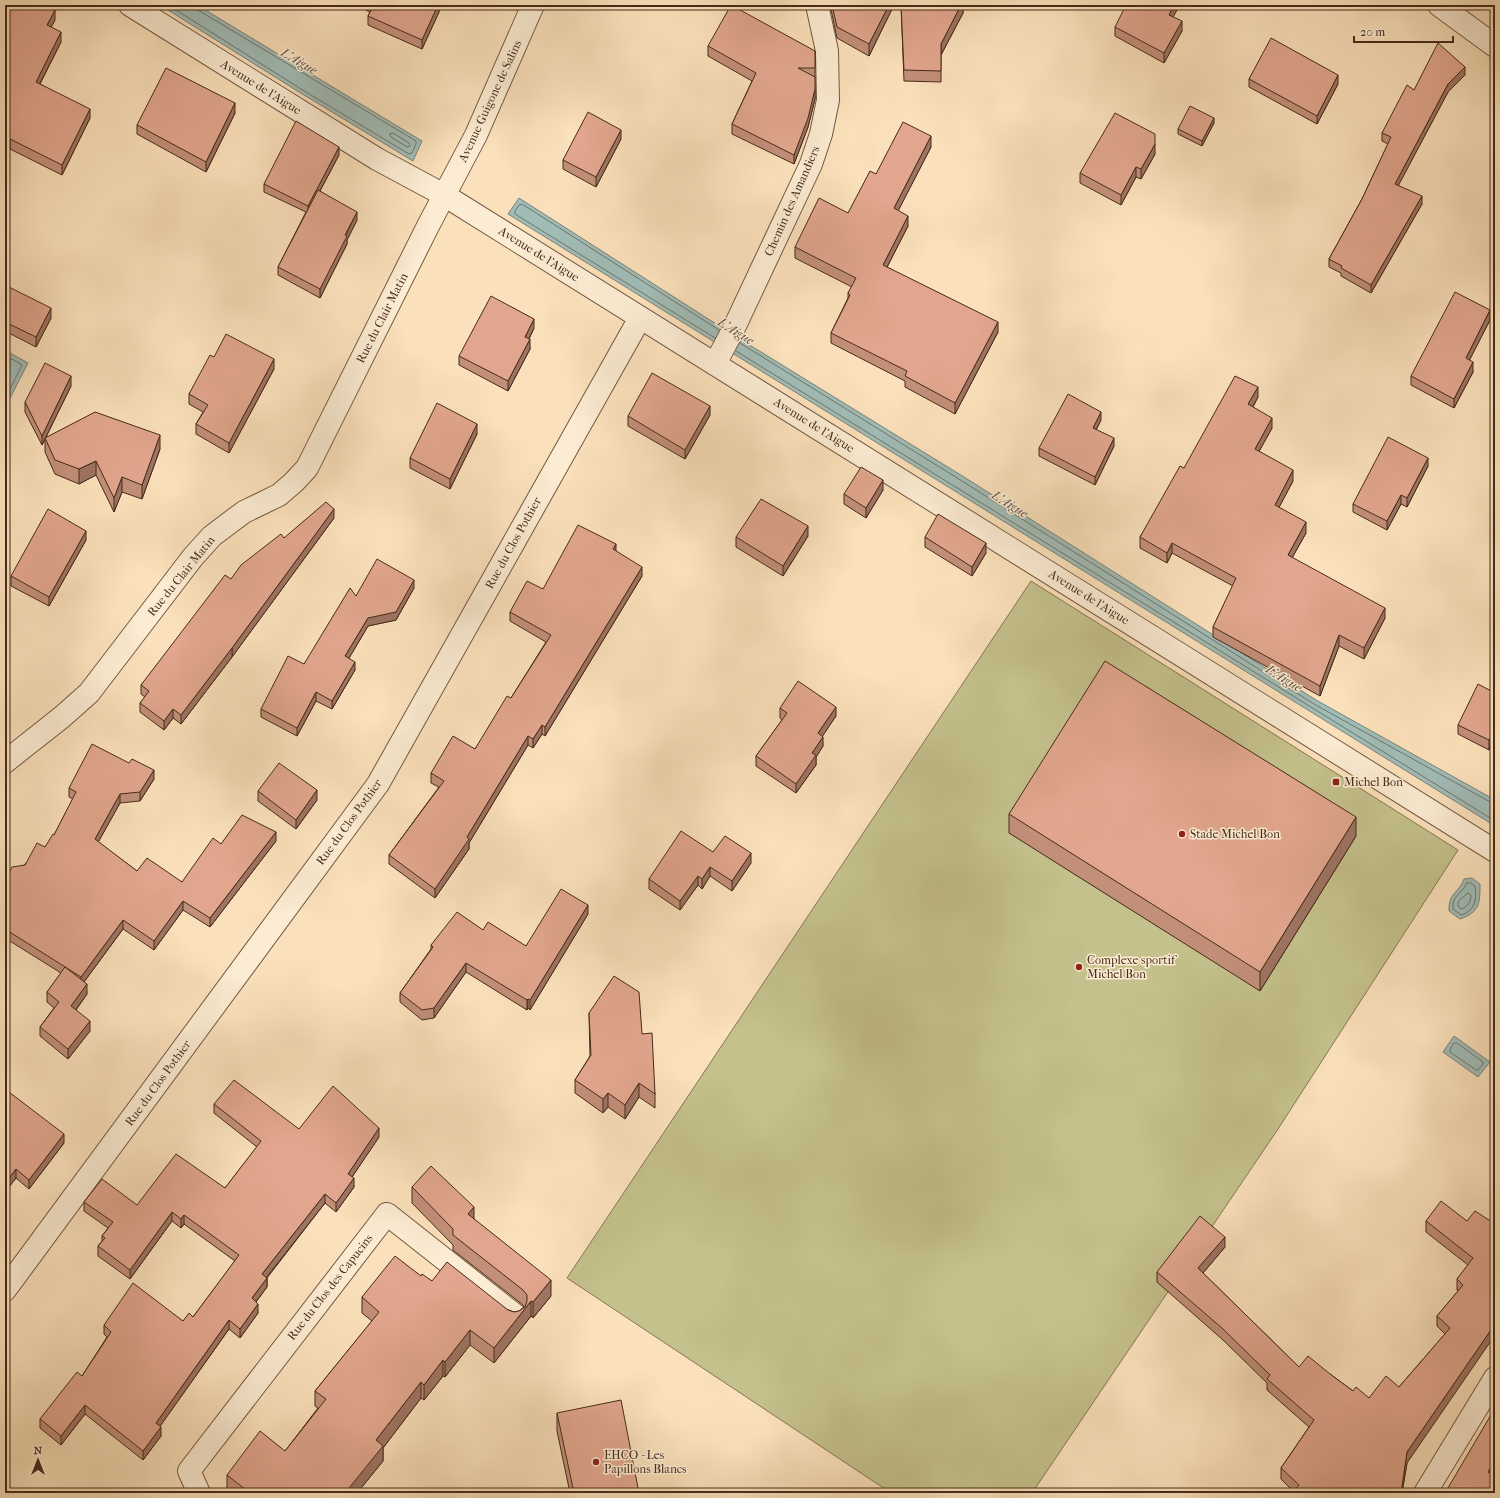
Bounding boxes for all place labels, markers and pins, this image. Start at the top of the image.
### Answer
place label: Michel Bon [1344,775,1403,789]
marker: Michel Bon [1331,777,1341,787]
place label: Stade Michel Bon [1190,827,1280,841]
marker: Stade Michel Bon [1177,829,1187,839]
place label: Complexe sportif Michel Bon [1087,953,1178,981]
marker: Complexe sportif Michel Bon [1074,962,1084,972]
place label: EHCO - Les Papillons Blancs [604,1448,687,1476]
marker: EHCO - Les Papillons Blancs [591,1457,601,1467]

